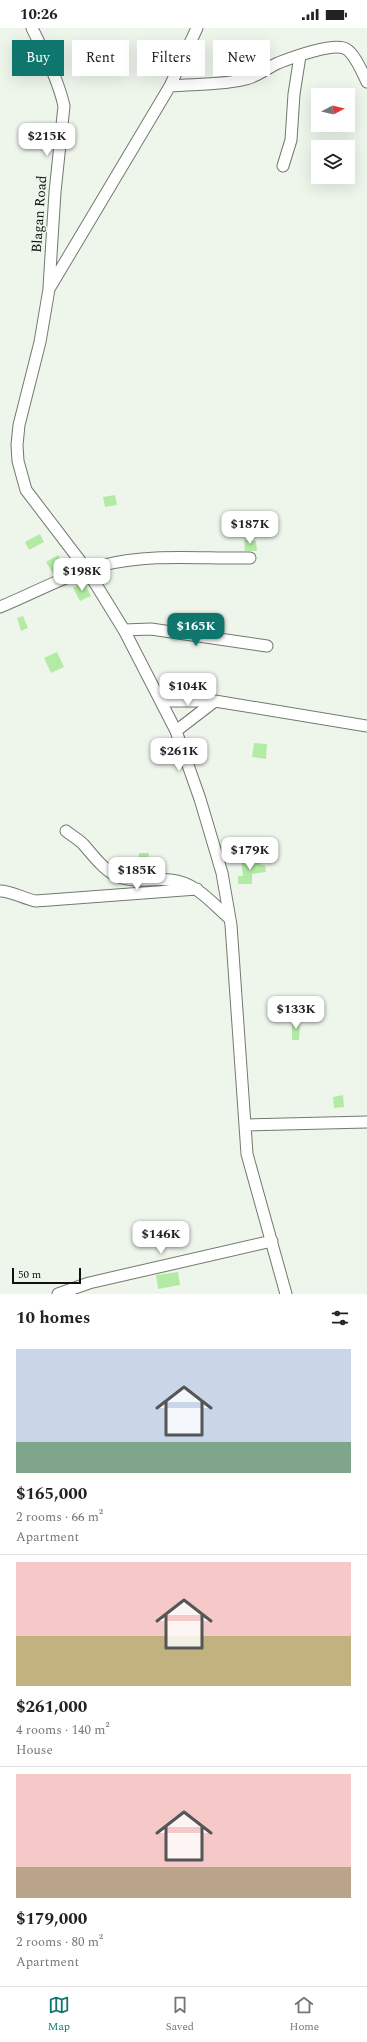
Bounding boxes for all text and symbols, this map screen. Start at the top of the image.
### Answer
text: 10:26 [20,3,58,26]
chip: Buy [12,40,64,76]
chip: Rent [72,40,129,76]
chip: Filters [137,40,205,76]
chip: New [213,40,270,76]
north arrow [311,88,355,132]
map controls [311,88,355,184]
pin: $215K [19,123,75,157]
text: $215K [27,126,67,146]
button: layers [311,140,355,184]
street label: Blagan Road [26,174,52,253]
pin: $187K [222,511,278,545]
text: $187K [230,514,270,534]
pin: $198K [54,558,110,592]
text: $198K [62,561,102,581]
pin: $165K [168,613,224,647]
text: $165K [176,616,216,636]
pin: $104K [160,673,216,707]
text: $104K [168,676,208,696]
pin: $261K [151,738,207,772]
text: $261K [159,741,199,761]
pin: $179K [222,837,278,871]
text: $179K [230,840,270,860]
pin: $185K [109,857,165,891]
text: $185K [117,860,157,880]
pin: $133K [268,996,324,1030]
text: $133K [276,999,316,1019]
pin: $146K [133,1221,189,1255]
text: $146K [141,1224,181,1244]
scale bar [12,1266,81,1285]
text: 50 m [18,1266,41,1283]
text: 10 homes [16,1305,90,1331]
icon: filters [329,1307,351,1329]
icon: home [148,1375,220,1447]
text: $165,000 [16,1481,87,1507]
text: 2 rooms · 66 m² [16,1507,103,1527]
text: Apartment [16,1527,79,1547]
icon: home [148,1588,220,1660]
text: $261,000 [16,1694,87,1720]
text: 4 rooms · 140 m² [16,1720,110,1740]
text: House [16,1740,53,1760]
icon: home [148,1800,220,1872]
text: $179,000 [16,1906,87,1932]
text: 2 rooms · 80 m² [16,1932,103,1952]
text: Apartment [16,1952,79,1972]
tab: Map [48,1994,70,2035]
tab: Saved [166,1994,194,2035]
tab: Home [290,1994,319,2035]

